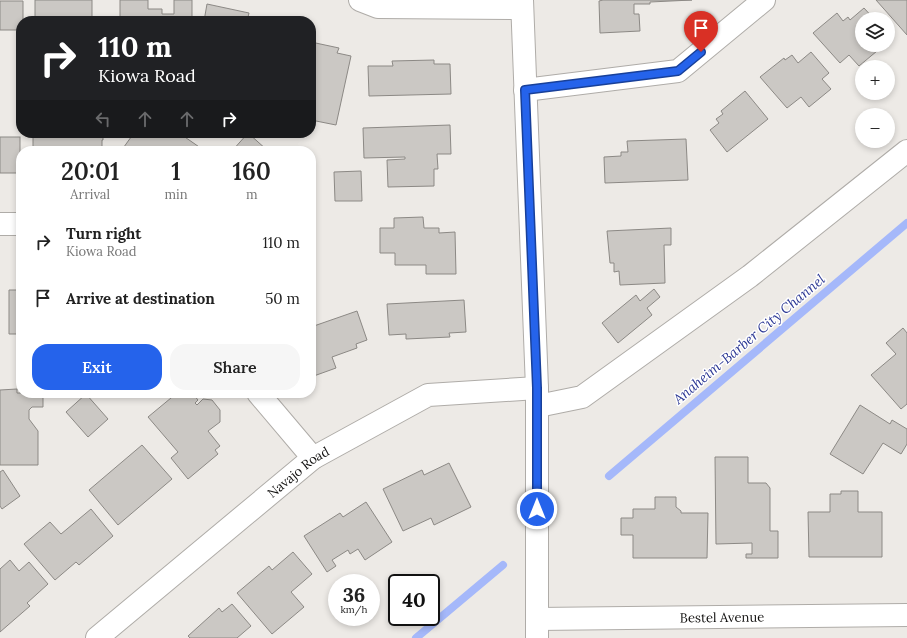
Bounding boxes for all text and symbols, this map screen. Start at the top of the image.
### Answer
pin [684,11,718,52]
map controls [855,12,895,148]
button: layers [855,12,895,52]
icon: arrive [690,17,712,39]
text: 110 m [98,29,172,65]
icon: right [32,32,84,84]
button: + [855,60,895,100]
text: Kiowa Road [98,64,196,87]
icon: left [92,108,114,130]
icon: ahead [134,108,156,130]
icon: ahead [176,108,198,130]
icon: right [218,108,240,130]
button: − [855,108,895,148]
text: 20:01 [61,156,119,187]
text: 1 [171,156,181,187]
text: 160 [233,156,271,187]
text: Arrival [70,186,110,203]
text: min [164,186,188,203]
text: m [246,186,258,203]
text: Turn right [66,224,142,243]
icon: right [32,231,54,253]
text: 110 m [262,233,300,252]
text: Kiowa Road [66,243,137,260]
water label: Anaheim-Barber City Channel [669,270,829,408]
icon: arrive [32,287,54,309]
text: Arrive at destination [66,289,215,308]
text: 50 m [265,289,300,308]
button: Exit [32,344,162,390]
button: Share [170,344,300,390]
street label: Navajo Road [264,443,332,502]
position arrow [516,488,558,530]
speed limit sign: 40 [388,574,440,626]
text: 36 [343,582,365,607]
text: km/h [340,603,368,616]
street label: Bestel Avenue [680,609,764,626]

